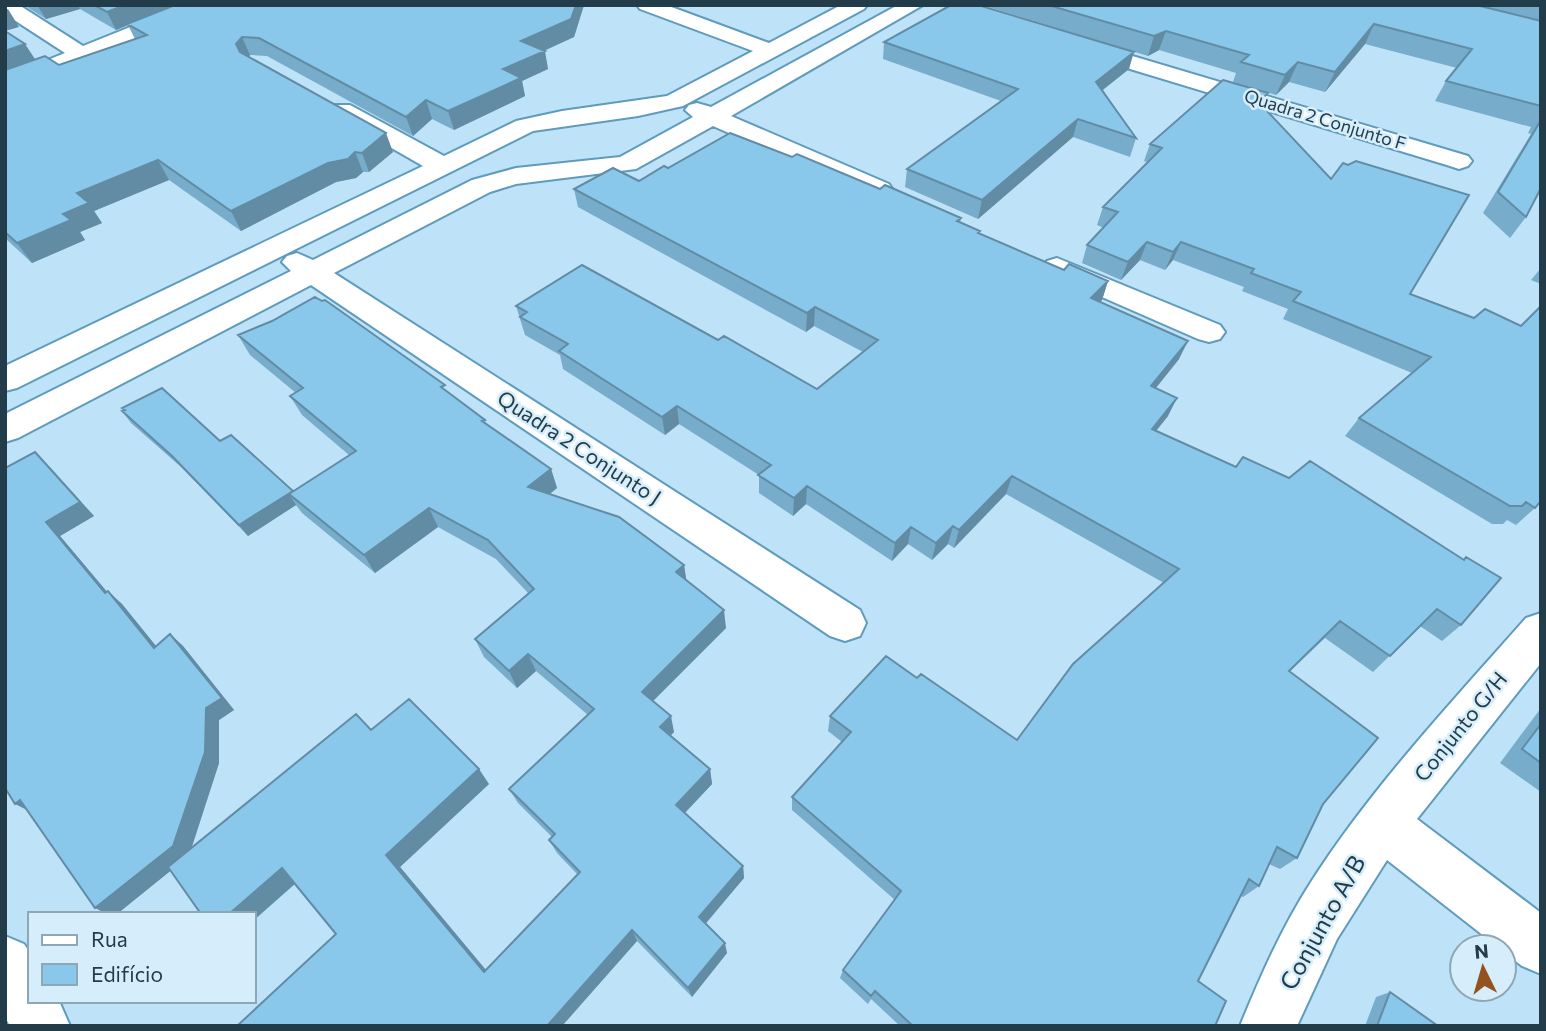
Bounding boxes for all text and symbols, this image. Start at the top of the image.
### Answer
street label: Quadra 2 Conjunto F [1242,84,1409,154]
street label: Quadra 2 Conjunto J [493,384,666,509]
street label: Conjunto G/H [1408,666,1512,786]
street label: Conjunto A/B [1273,850,1371,995]
legend [28,912,256,1003]
text: Rua [91,926,128,951]
north arrow [1448,933,1518,1003]
text: N [1473,938,1490,963]
text: Edifício [91,961,163,986]

